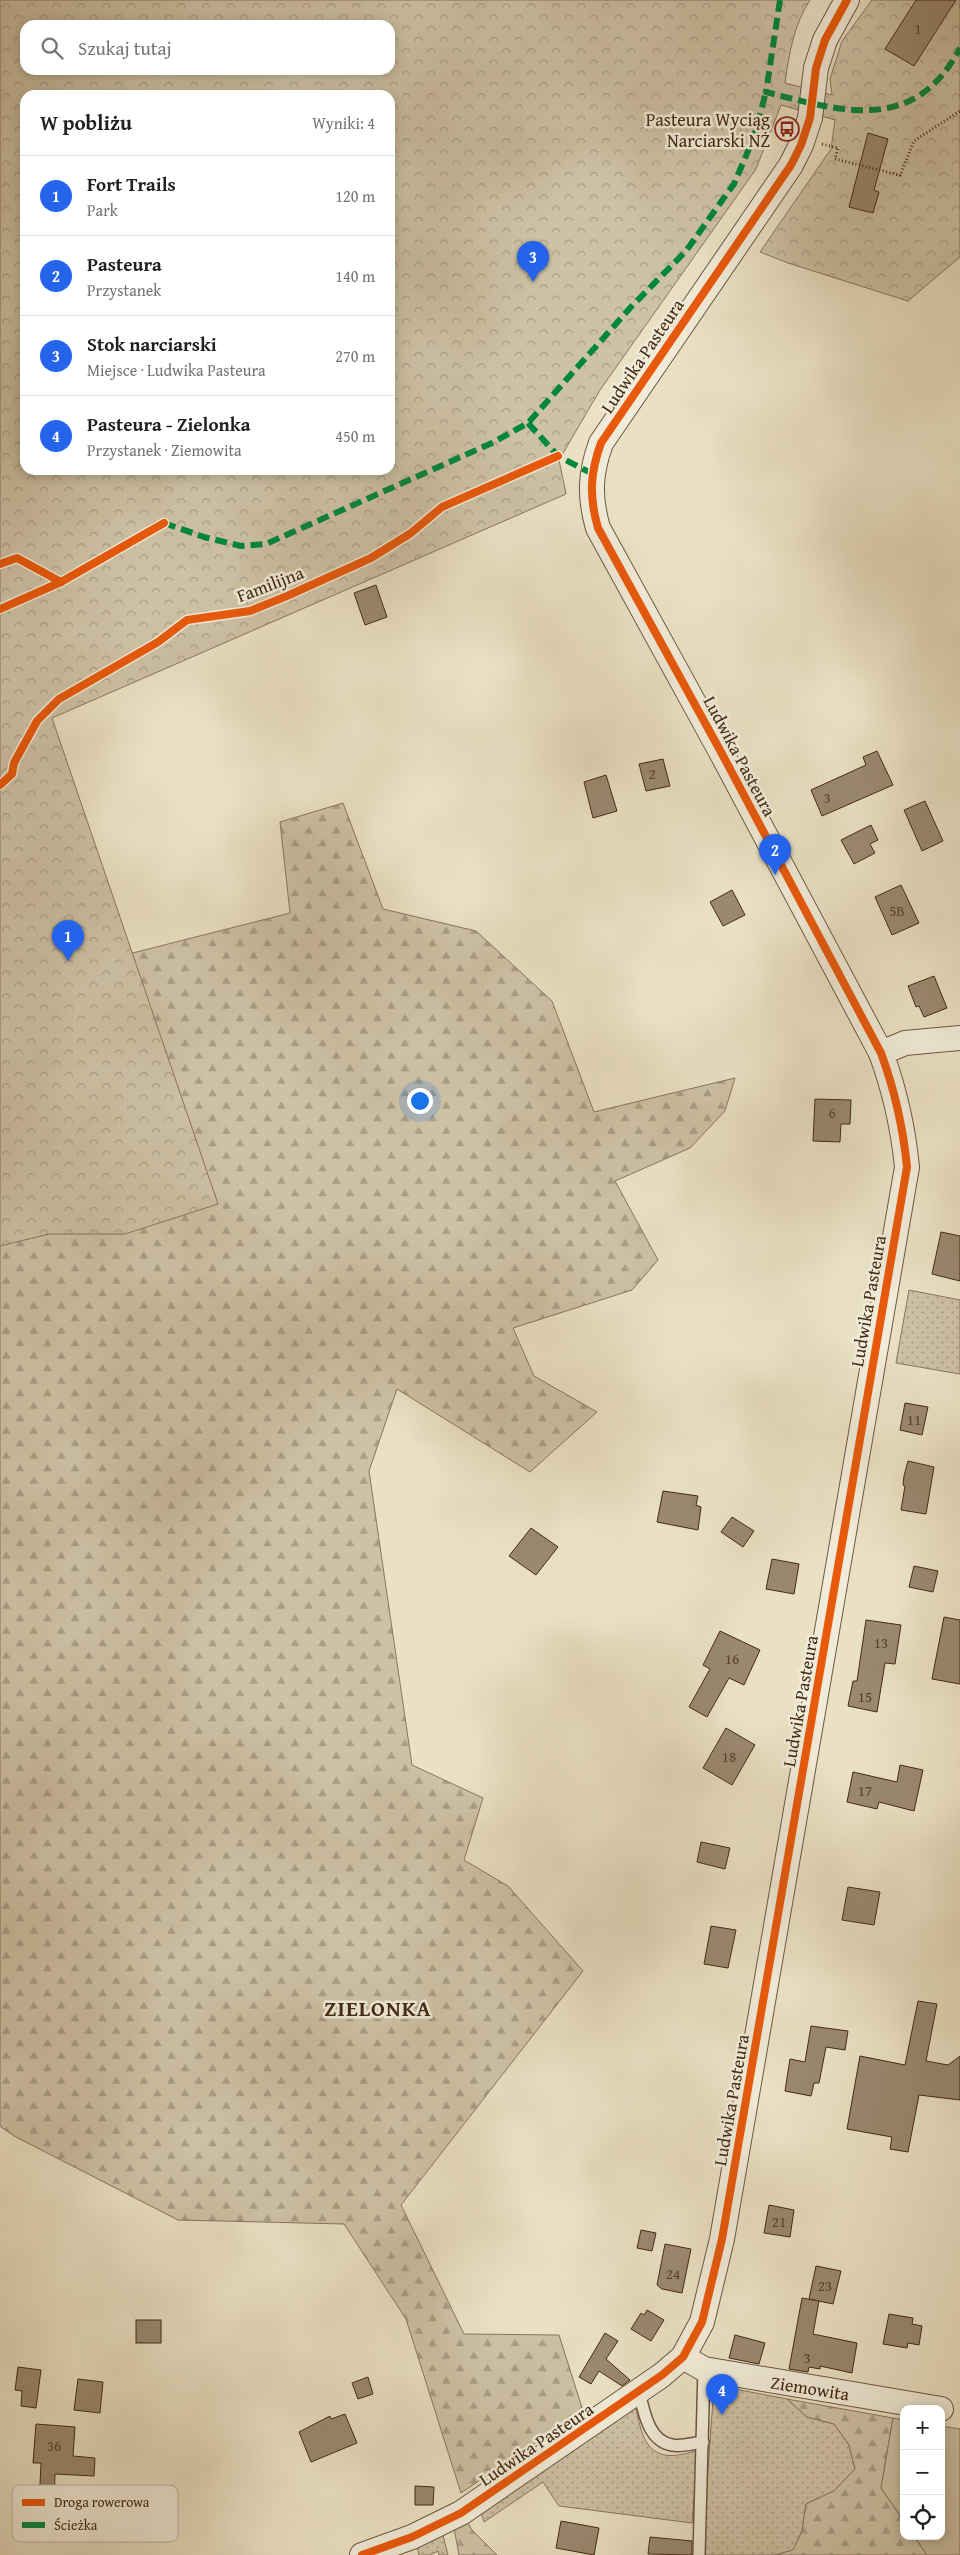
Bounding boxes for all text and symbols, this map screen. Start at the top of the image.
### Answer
house number: 1 [914,18,922,39]
search box [20,20,395,75]
icon: search [38,34,66,62]
text: Szukaj tutaj [78,34,172,62]
place label: Pasteura Wyciąg Narciarski NŻ [646,106,770,154]
text: W pobliżu [40,107,132,138]
text: Wyniki: 4 [312,111,375,135]
bus stop icon: Pasteura Wyciąg Narciarski NŻ [774,116,800,142]
text: Fort Trails [87,170,176,198]
text: 1 [52,184,60,208]
text: 120 m [335,184,375,208]
text: Park [87,198,118,222]
pin: 3 [517,241,549,282]
text: Pasteura [87,250,162,278]
text: 2 [52,264,60,288]
text: 140 m [335,264,375,288]
text: Przystanek [87,278,161,302]
street label: Ludwika Pasteura [594,293,691,419]
text: Stok narciarski [87,330,217,358]
text: 3 [52,344,60,368]
text: 270 m [335,344,375,368]
text: Miejsce · Ludwika Pasteura [87,358,265,382]
text: Pasteura - Zielonka [87,410,250,438]
text: 4 [52,424,60,448]
text: 450 m [335,424,375,448]
text: Przystanek · Ziemowita [87,438,242,462]
street label: Familijna [233,559,308,609]
street label: Ludwika Pasteura [697,691,783,822]
house number: 2 [648,763,656,784]
house number: 3 [823,787,831,808]
pin: 2 [759,834,791,875]
house number: 5B [889,900,905,921]
pin: 1 [52,920,84,961]
your location [407,1088,433,1114]
house number: 6 [828,1102,836,1123]
street label: Ludwika Pasteura [843,1233,893,1369]
house number: 11 [907,1409,921,1430]
house number: 13 [874,1632,888,1653]
street label: Ludwika Pasteura [775,1633,825,1769]
house number: 16 [725,1648,739,1669]
house number: 15 [858,1686,872,1707]
house number: 18 [722,1746,736,1767]
house number: 17 [858,1780,872,1801]
district label: ZIELONKA [324,1992,432,2024]
street label: Ludwika Pasteura [706,2032,756,2168]
house number: 21 [772,2211,786,2232]
house number: 24 [666,2263,680,2284]
house number: 23 [818,2275,832,2296]
house number: 3 [803,2347,811,2368]
street label: Ziemowita [769,2368,852,2408]
pin: 4 [706,2374,738,2415]
street label: Ludwika Pasteura [473,2395,599,2492]
map controls [900,2405,945,2540]
button: + [900,2405,945,2450]
house number: 36 [47,2435,61,2456]
button: − [900,2450,945,2495]
legend [12,2485,178,2542]
text: Droga rowerowa [54,2492,150,2512]
button: locate [900,2495,945,2540]
text: Ścieżka [54,2515,98,2535]

